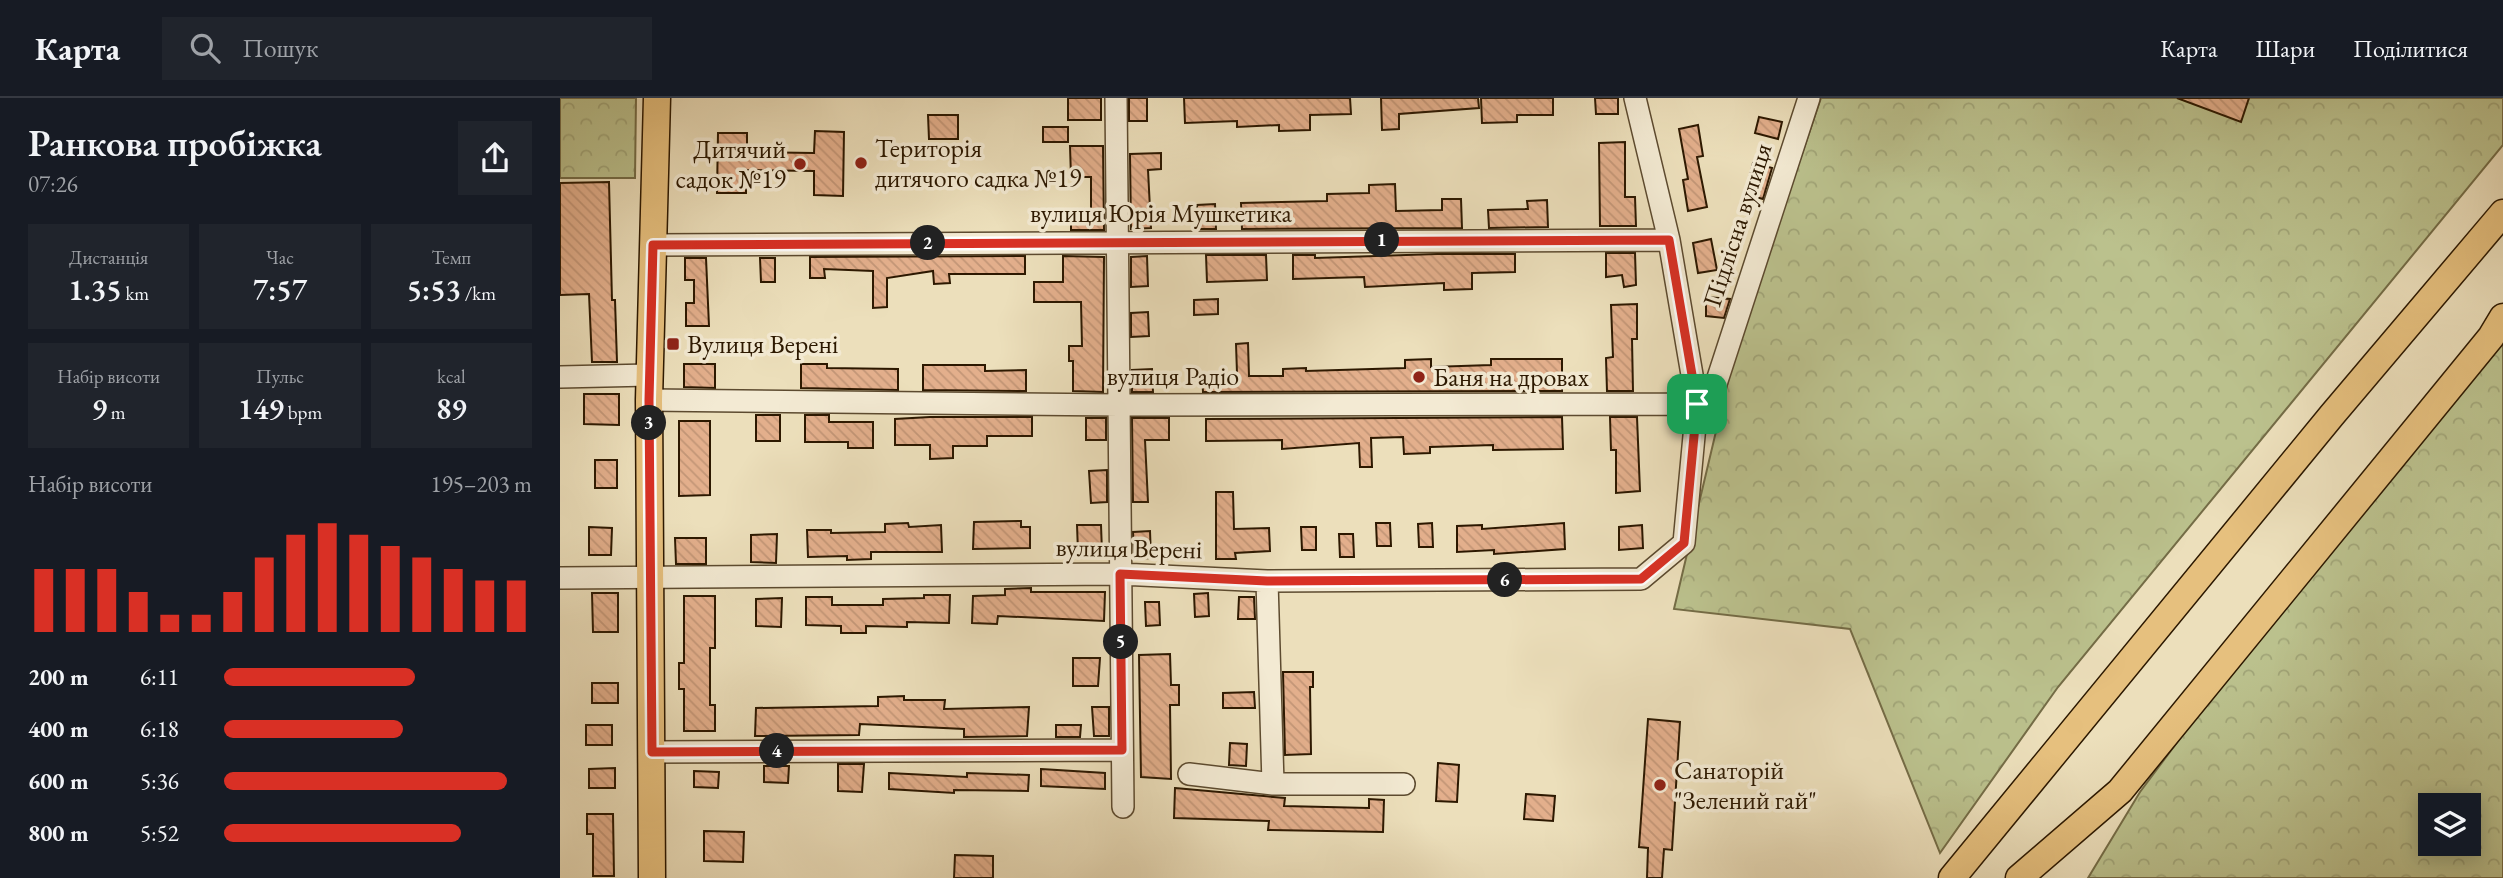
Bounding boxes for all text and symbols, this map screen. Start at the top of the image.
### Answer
search box [162,17,652,80]
text: Карта [35,27,120,70]
icon: search [186,29,224,67]
text: Пошук [242,31,318,65]
text: Карта [2160,33,2218,64]
text: Шари [2256,33,2315,64]
text: Поділитися [2353,33,2468,64]
text: Ранкова пробіжка [28,118,322,167]
button: share [458,121,532,195]
place label: Територія дитячого садка №19 [875,131,1082,195]
place label: Дитячий садок №19 [676,132,787,196]
street label: Підлісна вулиця [1694,139,1780,311]
marker: Територія дитячого садка №19 [853,155,869,171]
marker: Дитячий садок №19 [792,156,808,172]
text: 07:26 [28,169,78,199]
street label: вулиця Юрія Мушкетика [1030,196,1293,230]
pin: 1 [1364,222,1400,258]
pin: 2 [910,226,946,260]
text: 1 [1376,227,1387,252]
text: 2 [922,230,933,255]
text: Дистанція [69,245,148,270]
text: Час [266,245,294,270]
text: Темп [432,245,471,270]
text: 1.35 [68,270,122,309]
text: 7:57 [253,270,307,309]
text: 5:53 [407,270,461,309]
text: km [122,281,149,306]
text: /km [461,281,496,306]
place label: Вулиця Верені [687,327,838,361]
marker: Вулиця Верені [665,336,681,352]
street label: вулиця Радіо [1107,359,1239,393]
place label: Баня на дровах [1433,360,1590,394]
text: Набір висоти [57,364,160,389]
text: Пульс [256,364,304,389]
text: kcal [437,364,466,389]
marker: Баня на дровах [1411,369,1427,385]
pin [1667,374,1727,434]
icon: arrive [1678,385,1716,423]
text: 9 [92,389,107,428]
text: 149 [238,389,284,428]
text: 89 [436,389,467,428]
text: m [107,400,126,425]
text: bpm [284,400,322,425]
pin: 3 [632,406,666,440]
text: 3 [643,410,654,435]
text: Набір висоти [28,469,152,499]
text: 195–203 m [431,469,532,499]
street label: вулиця Верені [1055,530,1203,566]
pin: 6 [1488,562,1522,598]
text: 6 [1499,567,1510,592]
pin: 5 [1104,624,1138,660]
text: 5 [1115,629,1126,654]
text: 200 m [28,662,89,692]
text: 6:11 [140,662,179,692]
text: 400 m [28,714,89,744]
text: 6:18 [140,714,179,744]
pin: 4 [760,734,794,768]
text: 4 [771,738,782,763]
place label: Санаторій "Зелений гай" [1674,753,1817,817]
text: 600 m [28,766,89,796]
text: 5:36 [140,766,179,796]
marker: Санаторій "Зелений гай" [1652,777,1668,793]
map controls [2418,793,2481,856]
button: layers [2418,793,2481,856]
text: 800 m [28,818,89,848]
text: 5:52 [140,818,179,848]

